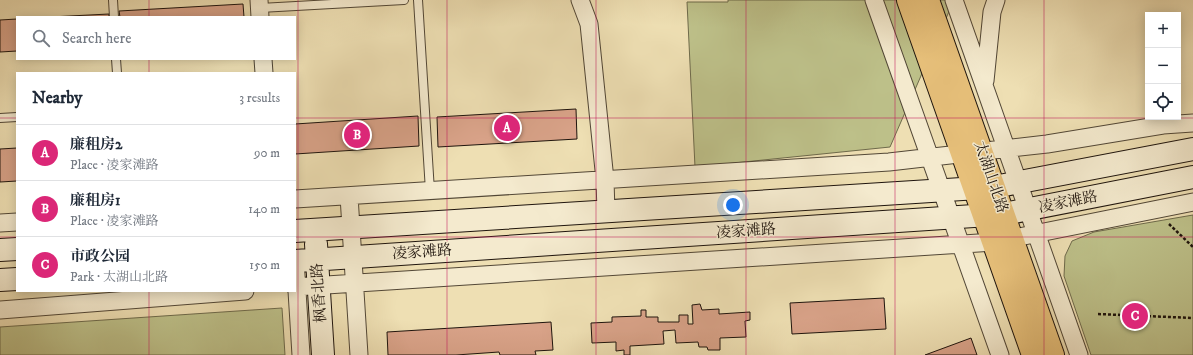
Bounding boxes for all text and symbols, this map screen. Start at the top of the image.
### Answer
map controls [1145,12,1181,120]
button: + [1145,12,1181,48]
search box [16,16,296,60]
icon: search [30,27,52,49]
text: Search here [62,29,131,48]
button: − [1145,48,1181,84]
button: locate [1145,84,1181,120]
text: Nearby [32,87,82,109]
text: 3 results [239,90,280,106]
pin: A [494,113,520,143]
pin: B [344,120,370,150]
text: 廉租房2 [70,135,122,154]
street label: 太湖山北路 [970,138,1012,216]
text: A [41,145,49,161]
text: 90 m [254,145,280,161]
text: Place · 凌家滩路 [70,157,159,173]
street label: 凌家滩路 [1037,187,1099,217]
text: 廉租房1 [70,191,121,210]
your location [723,195,743,215]
text: B [41,201,49,217]
text: 140 m [248,201,280,217]
text: Place · 凌家滩路 [70,213,159,229]
street label: 凌家滩路 [715,219,777,243]
street label: 凌家滩路 [391,240,453,264]
text: 市政公园 [70,247,130,266]
text: C [41,257,49,273]
text: 150 m [249,257,280,273]
street label: 枫香北路 [307,262,331,324]
text: Park · 太湖山北路 [70,269,168,285]
pin: C [1122,301,1148,331]

